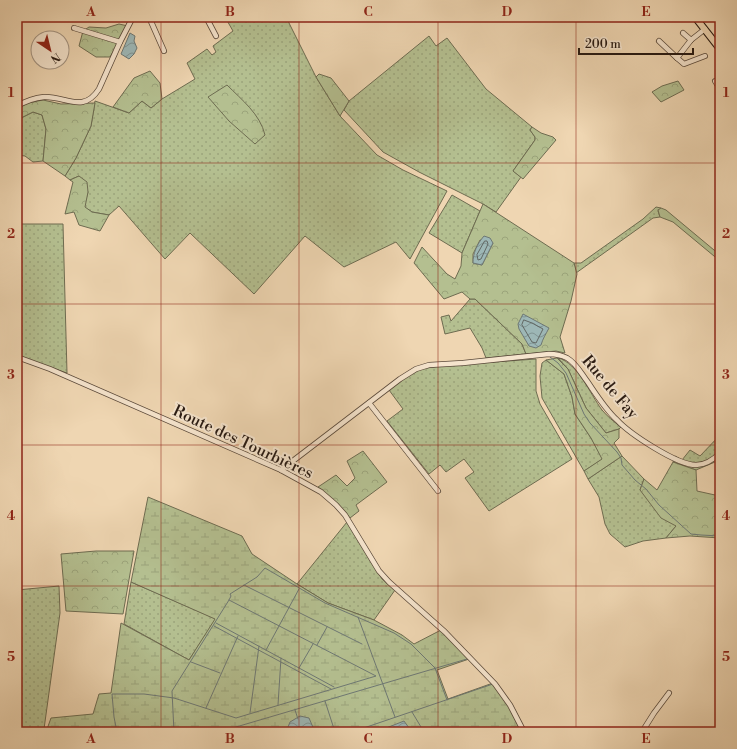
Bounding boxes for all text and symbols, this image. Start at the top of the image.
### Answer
text: A [85,4,96,20]
text: B [225,4,235,20]
text: C [363,4,373,20]
text: D [502,4,512,20]
text: E [641,4,651,20]
north arrow [30,30,70,70]
scale bar [579,30,693,56]
text: 200 m [585,37,621,52]
text: N [47,49,63,66]
text: 1 [8,85,15,101]
text: 1 [723,85,730,101]
text: 2 [7,226,15,242]
text: 2 [722,226,730,242]
street label: Rue de Fay [578,351,643,423]
text: 3 [7,367,15,383]
text: 3 [722,367,730,383]
street label: Route des Tourbières [170,401,316,483]
text: 4 [7,508,16,524]
text: 4 [722,508,731,524]
text: 5 [7,649,15,665]
text: 5 [722,649,730,665]
text: A [85,731,96,747]
text: B [225,731,235,747]
text: C [363,731,373,747]
text: D [502,731,512,747]
text: E [641,731,651,747]

